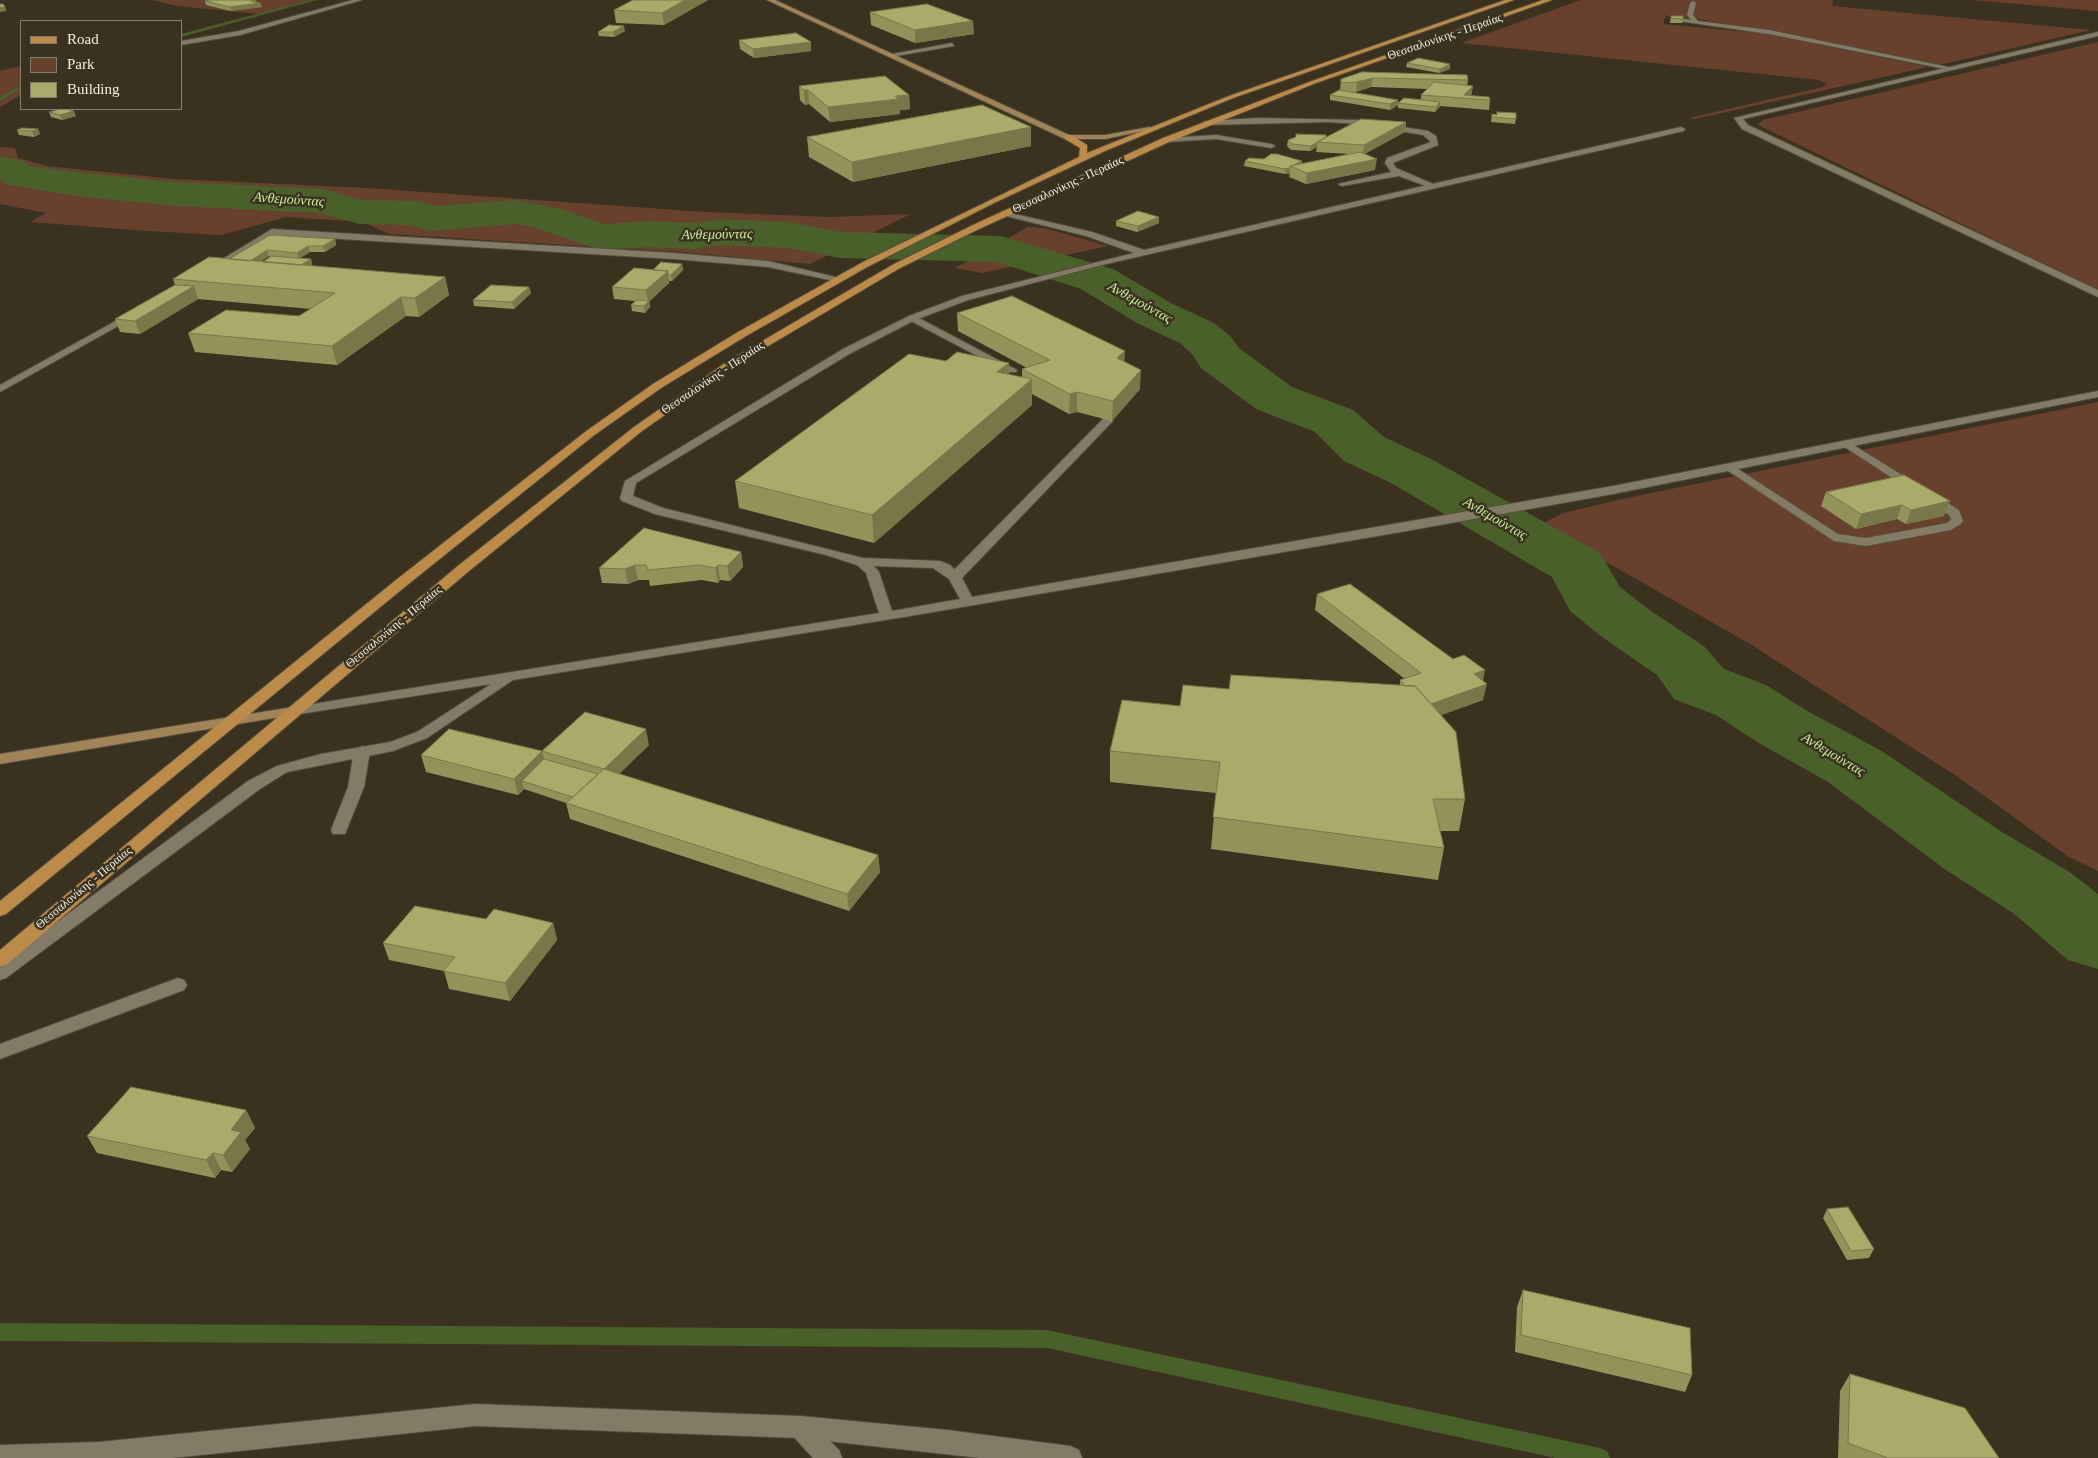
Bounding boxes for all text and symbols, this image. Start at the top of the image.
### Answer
street label: Θεσσαλονίκης - Περαίας [1386,11,1504,63]
legend [20,20,182,110]
text: Road [67,31,99,47]
text: Park [67,56,95,72]
text: Building [67,81,120,97]
street label: Θεσσαλονίκης - Περαίας [1010,153,1126,217]
water label: Ανθεμούντας [253,189,325,211]
water label: Ανθεμούντας [681,226,753,244]
water label: Ανθεμούντας [1105,278,1175,328]
street label: Θεσσαλονίκης - Περαίας [659,338,767,418]
water label: Ανθεμούντας [1460,494,1530,544]
street label: Θεσσαλονίκης - Περαίας [343,583,445,671]
water label: Ανθεμούντας [1798,729,1868,781]
street label: Θεσσαλονίκης - Περαίας [33,844,135,932]

